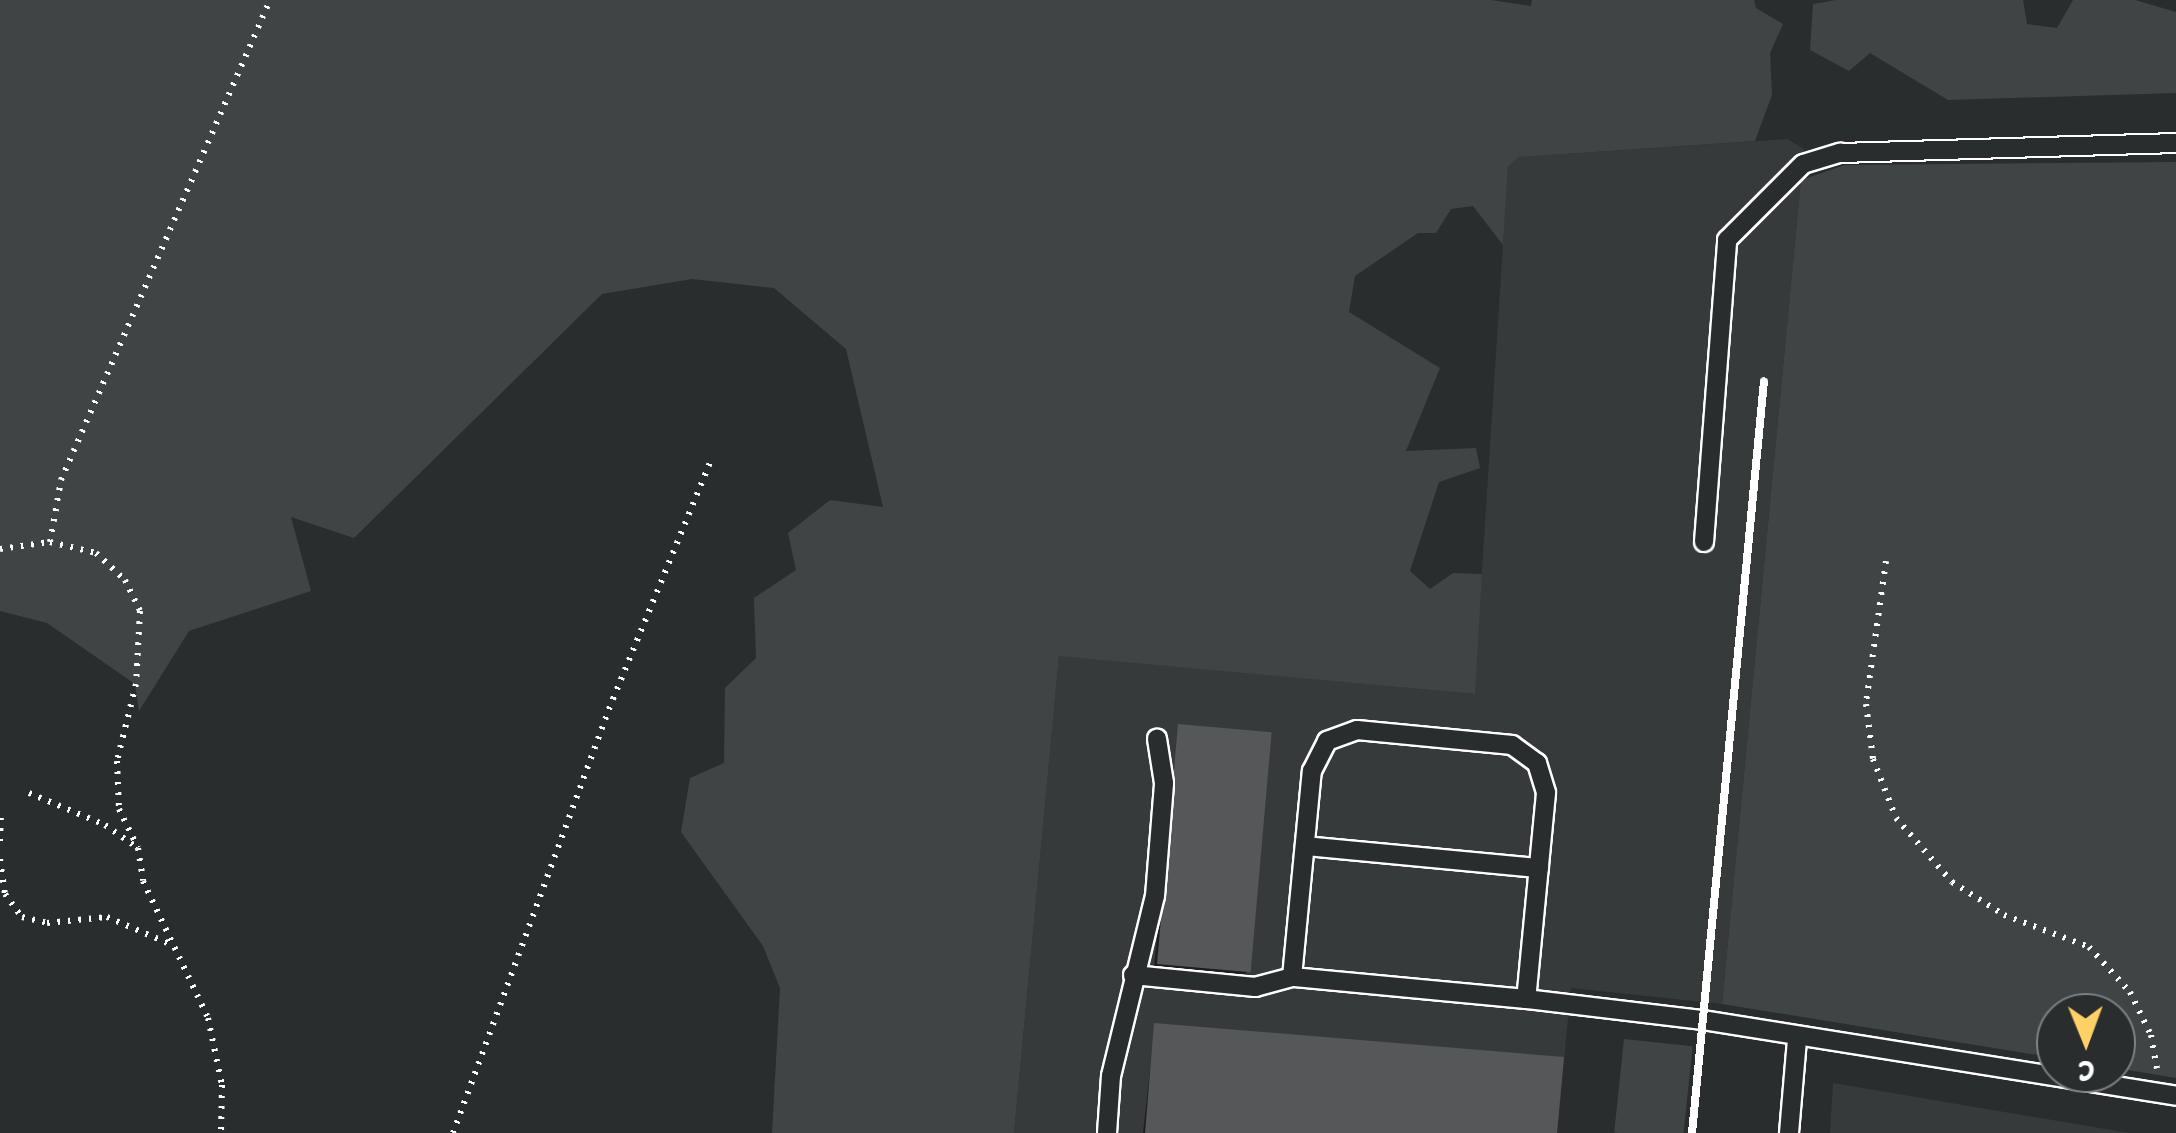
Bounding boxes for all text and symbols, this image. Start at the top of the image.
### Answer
north arrow [2036,993,2136,1093]
text: С [2078,1052,2095,1090]

